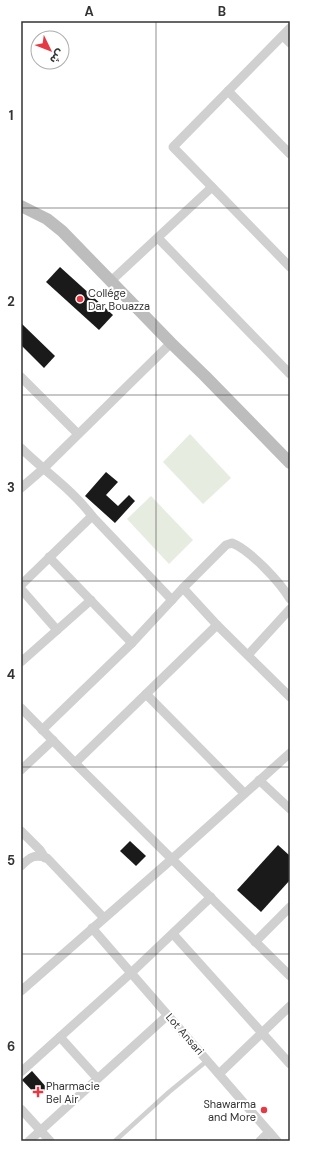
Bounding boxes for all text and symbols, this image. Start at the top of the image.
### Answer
text: A [84,3,94,20]
text: B [218,3,226,20]
north arrow [30,30,70,70]
text: ش [47,47,68,67]
text: 1 [9,107,13,124]
place label: Collége Dar Bouazza [88,286,150,313]
text: 2 [7,293,15,310]
marker: Collége Dar Bouazza [75,294,85,304]
text: 3 [7,479,15,496]
text: 4 [7,666,15,683]
text: 5 [7,852,15,869]
street label: Lot Ansari [163,1010,207,1058]
text: 6 [7,1038,15,1055]
place label: Pharmacie Bel Air [46,1079,100,1106]
marker: Pharmacie Bel Air [33,1087,43,1097]
place label: Shawarma and More [203,1097,256,1124]
marker: Shawarma and More [259,1105,269,1115]

